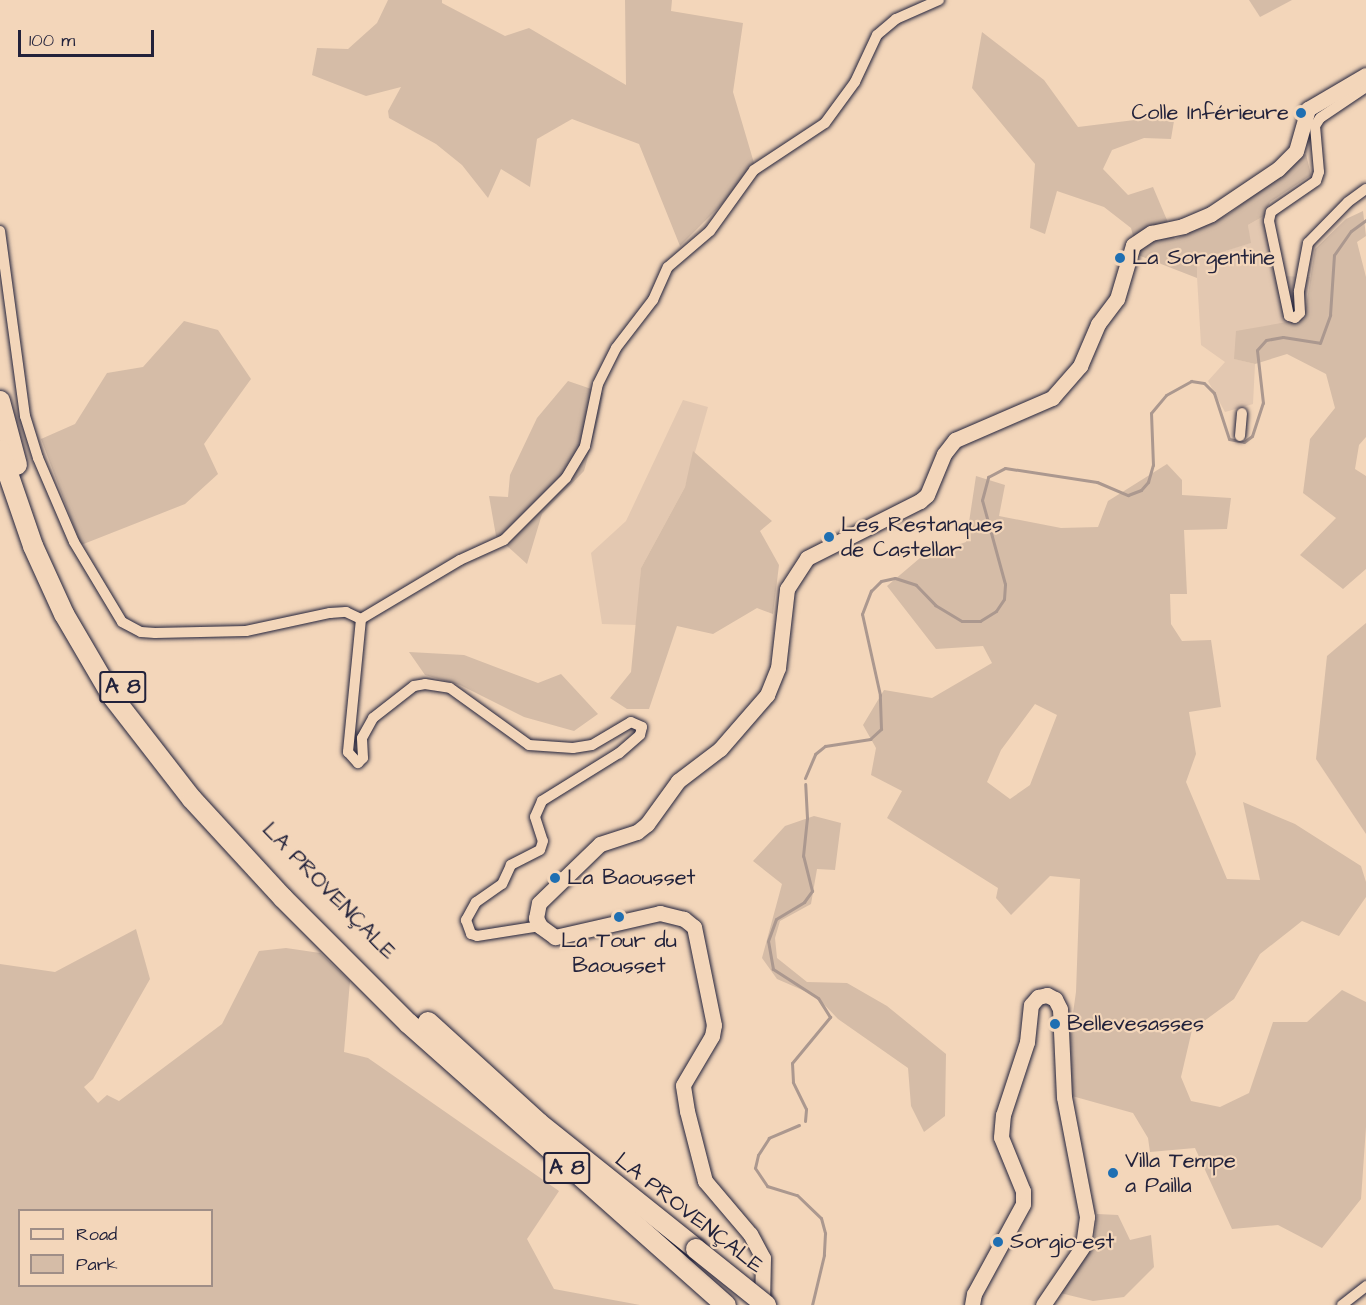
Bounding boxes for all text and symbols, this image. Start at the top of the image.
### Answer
scale bar [21,18,158,56]
text: 100 m [29,28,75,53]
place label: Colle Inférieure [1132,100,1289,126]
marker: Colle Inférieure [1294,106,1308,120]
place label: La Sorgentine [1132,245,1275,271]
marker: La Sorgentine [1113,251,1127,265]
place label: Les Restanques de Castellar [841,511,1003,562]
marker: Les Restanques de Castellar [822,530,836,544]
road number: A 8 [99,669,147,705]
street label: LA PROVENÇALE [257,817,401,965]
place label: La Baousset [567,865,695,891]
marker: La Baousset [548,871,562,885]
marker: La Tour du Baousset [612,910,626,924]
place label: La Tour du Baousset [561,927,677,978]
place label: Bellevesasses [1067,1011,1204,1037]
marker: Bellevesasses [1048,1017,1062,1031]
street label: LA PROVENÇALE [610,1147,768,1279]
place label: Villa Tempe a Pailla [1125,1147,1236,1198]
road number: A 8 [543,1150,591,1186]
marker: Villa Tempe a Pailla [1106,1166,1120,1180]
legend [18,1209,213,1287]
text: Road [76,1222,117,1247]
place label: Sorgio-est [1010,1229,1114,1255]
marker: Sorgio-est [991,1235,1005,1249]
text: Park [76,1252,118,1277]

